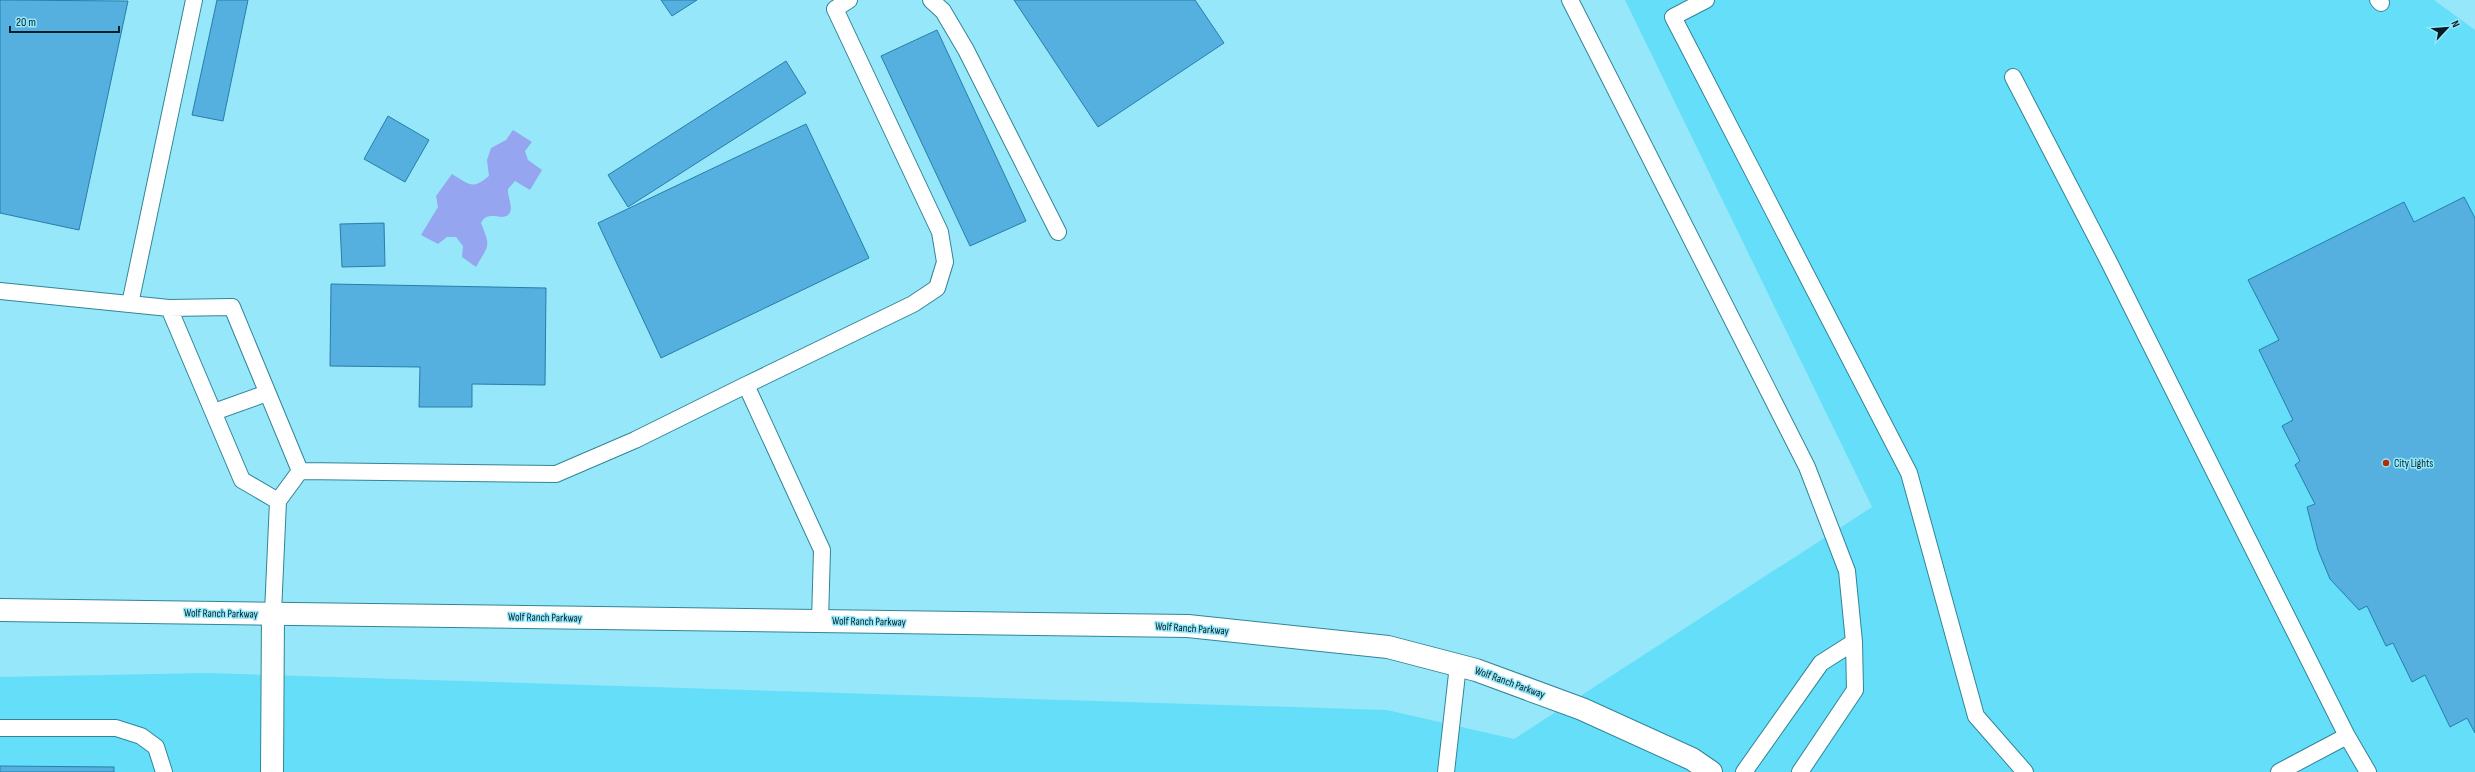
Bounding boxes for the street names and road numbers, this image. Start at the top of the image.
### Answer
street label: Wolf Ranch Parkway [184,606,259,621]
street label: Wolf Ranch Parkway [508,610,583,625]
street label: Wolf Ranch Parkway [832,614,907,629]
street label: Wolf Ranch Parkway [1155,619,1230,638]
street label: Wolf Ranch Parkway [1473,664,1547,701]

